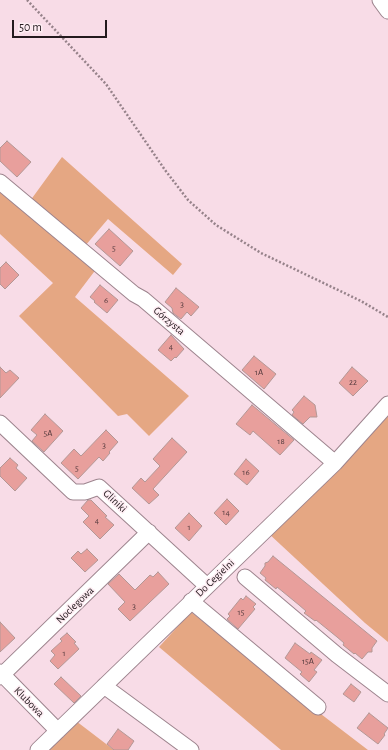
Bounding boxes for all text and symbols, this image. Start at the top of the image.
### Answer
scale bar [14,12,109,38]
text: 50 m [19,21,42,33]
house number: 5 [112,243,116,253]
house number: 6 [104,295,108,305]
house number: 3 [180,299,184,309]
street label: Górzysta [151,304,187,338]
house number: 4 [169,341,173,351]
house number: 1A [255,367,263,377]
house number: 22 [349,377,357,387]
house number: 5A [44,428,52,438]
house number: 18 [277,436,285,446]
house number: 3 [102,440,106,450]
house number: 5 [75,463,79,473]
house number: 16 [242,467,250,477]
street label: Gliniki [100,487,130,515]
house number: 14 [222,507,230,517]
house number: 4 [95,515,99,525]
house number: 1 [187,522,191,532]
street label: Do Cegielni [193,556,237,600]
street label: Noclegowa [53,584,97,626]
house number: 3 [132,601,136,611]
house number: 15 [238,607,244,617]
house number: 1 [62,648,66,658]
house number: 15A [302,656,314,666]
street label: Klubowa [11,684,47,720]

